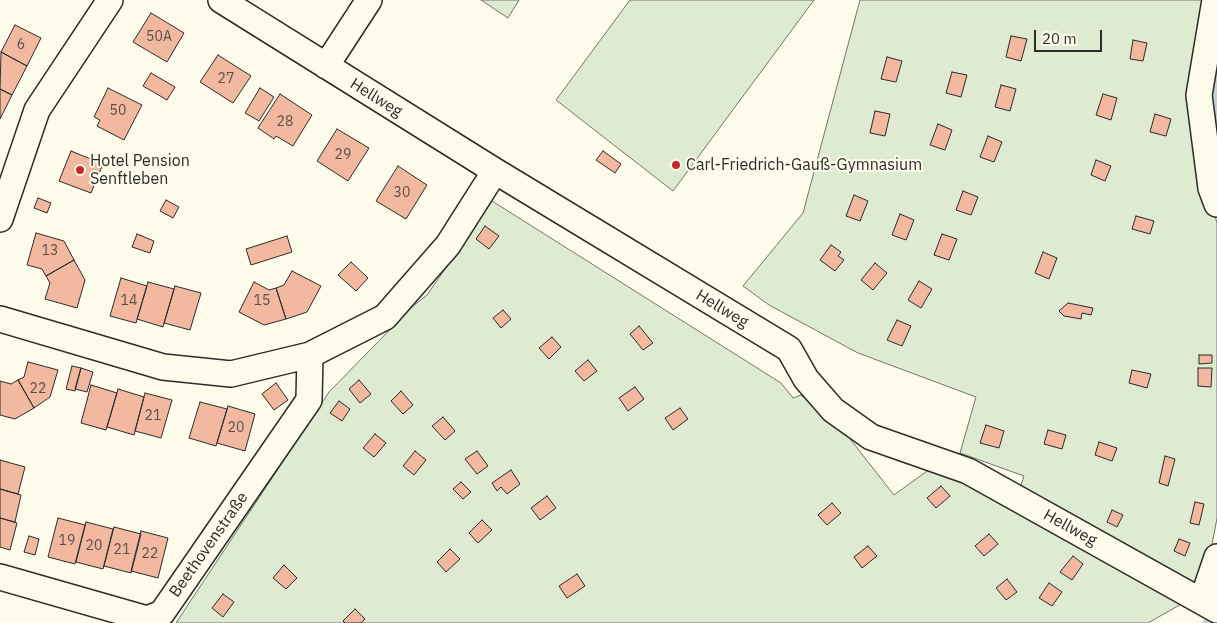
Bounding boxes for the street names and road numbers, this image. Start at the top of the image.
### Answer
street label: Hellweg [346,74,406,122]
street label: Hellweg [692,286,752,332]
street label: Beethovenstraße [166,489,252,601]
street label: Hellweg [1040,506,1100,550]

